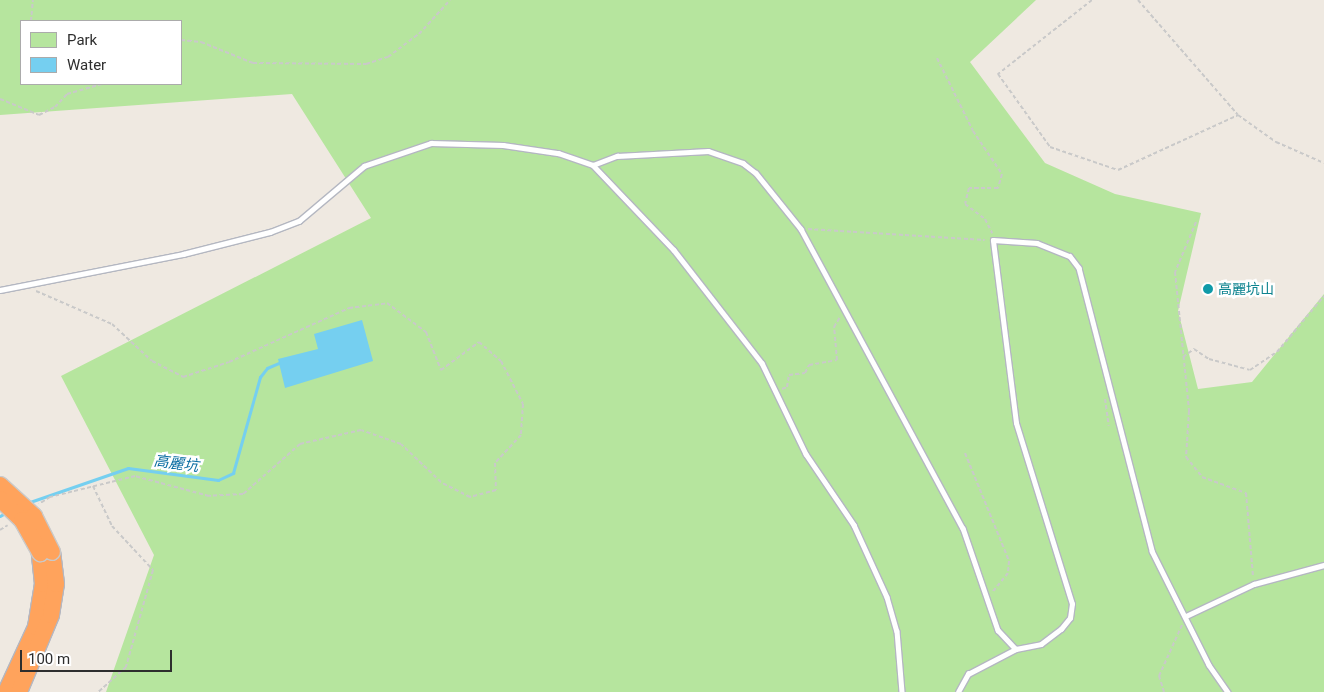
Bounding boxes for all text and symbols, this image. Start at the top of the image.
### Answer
legend [20,20,182,85]
text: Park [67,31,97,49]
text: Water [67,56,106,74]
place label: 高麗坑山 [1218,281,1274,297]
marker: 高麗坑山 [1202,283,1214,295]
water label: 高麗坑 [153,452,199,476]
scale bar [22,640,175,672]
text: 100 m [28,650,70,668]

